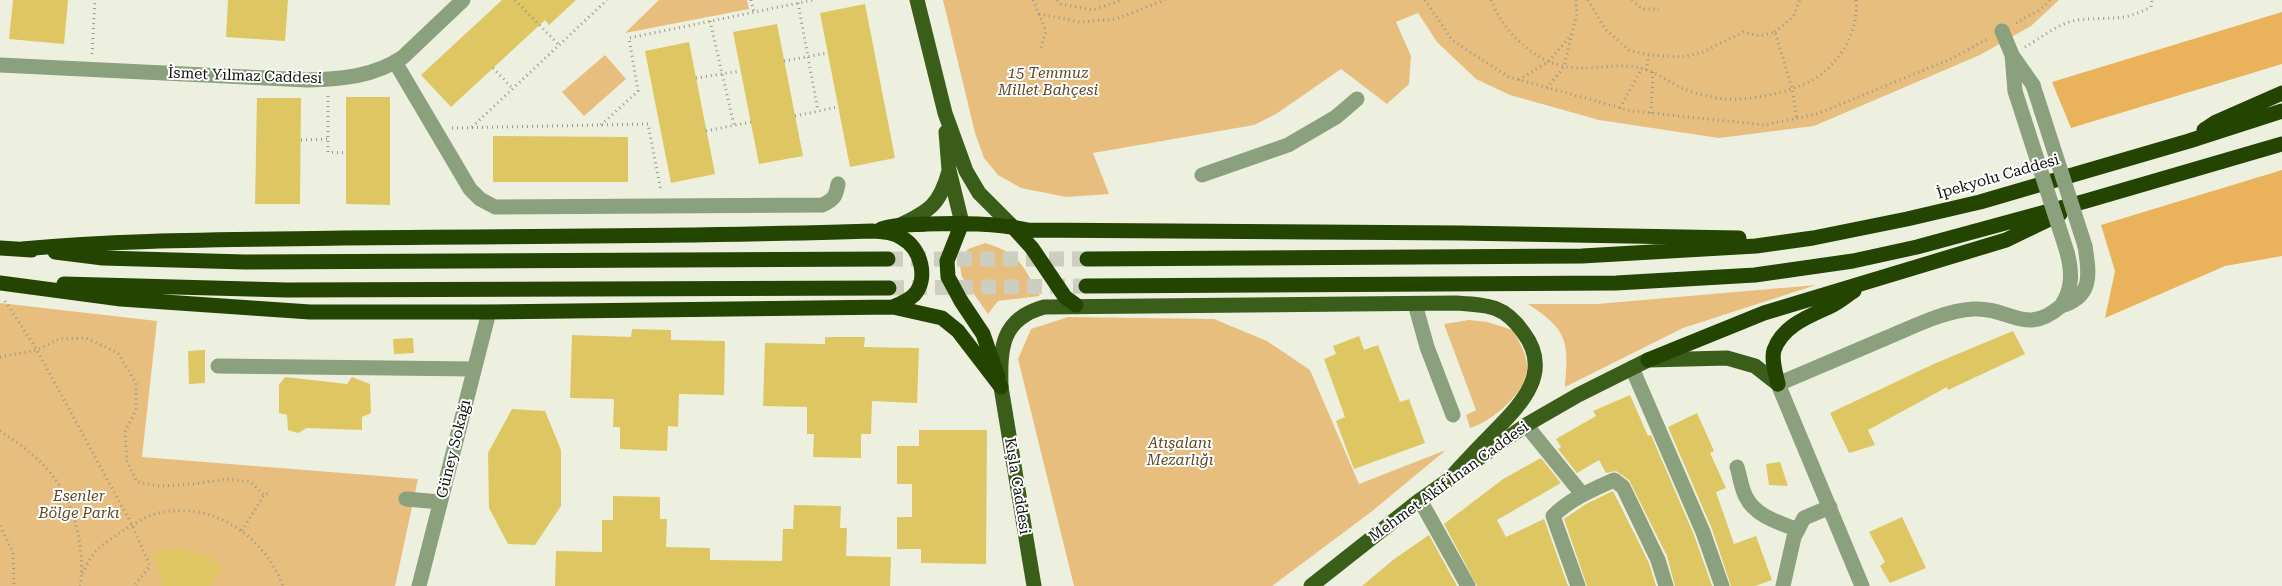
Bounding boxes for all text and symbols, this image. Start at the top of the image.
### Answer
street label: İsmet Yılmaz Caddesi [167,64,323,88]
park label: 15 Temmuz Millet Bahçesi [998,65,1098,100]
street label: İpekyolu Caddesi [1935,151,2061,203]
street label: Güney Sokağı [433,398,475,500]
street label: Mehmet Akif İnan Caddesi [1366,418,1532,546]
park label: Atışalanı Mezarlığı [1147,435,1213,470]
street label: Kışla Caddesi [1000,436,1034,536]
park label: Esenler Bölge Parkı [39,488,119,523]

